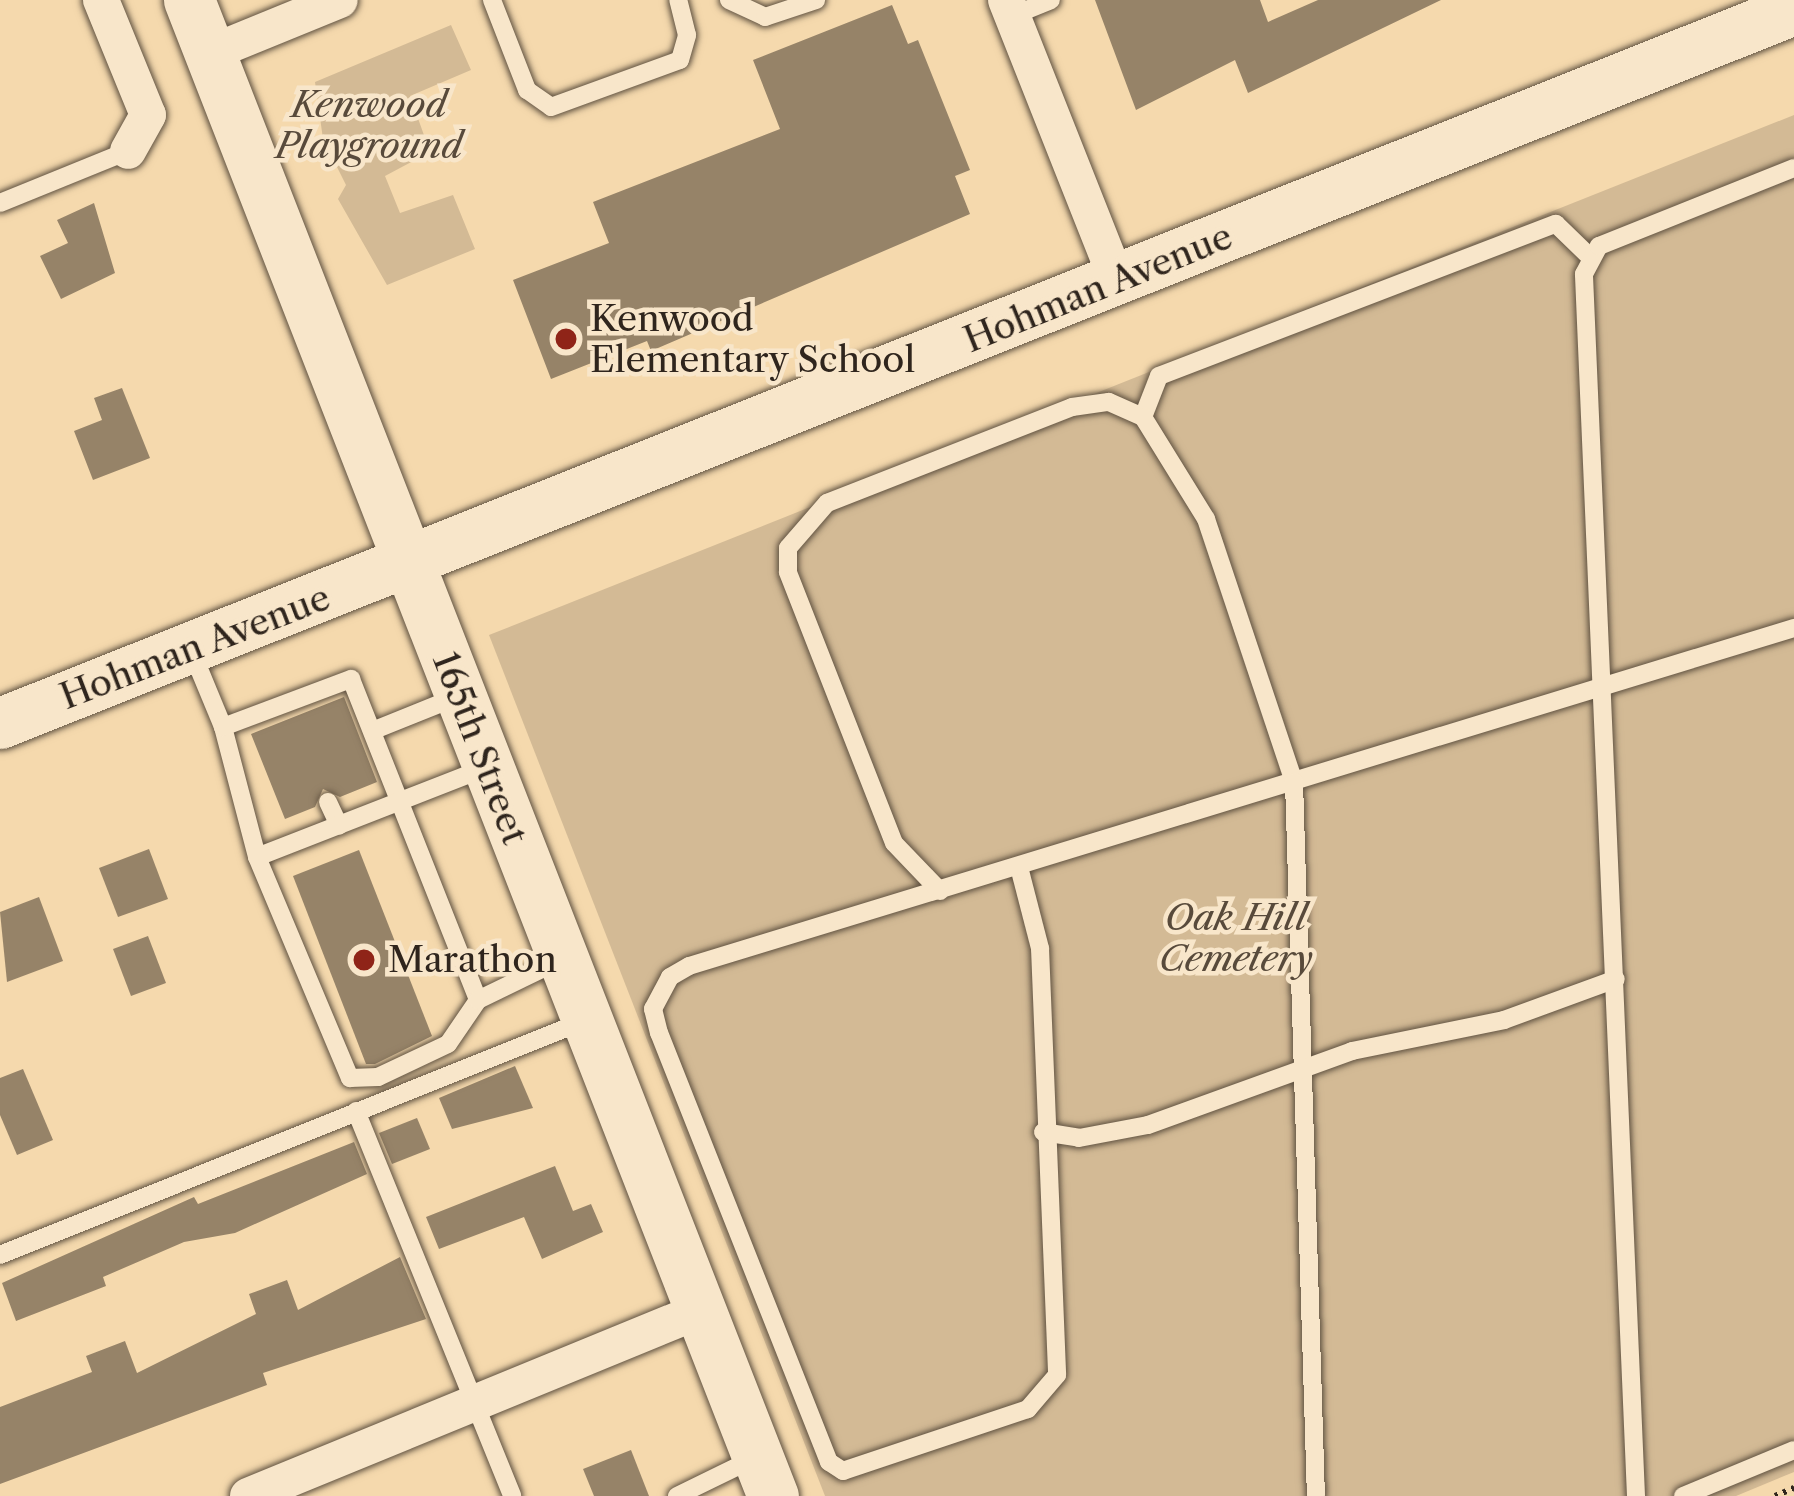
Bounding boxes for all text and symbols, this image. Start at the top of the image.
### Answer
park label: Kenwood Playground [276,82,462,167]
street label: Hohman Avenue [957,214,1239,362]
place label: Kenwood Elementary School [590,296,916,381]
marker: Kenwood Elementary School [553,326,579,352]
street label: Hohman Avenue [53,575,337,719]
street label: 165th Street [424,646,536,850]
park label: Oak Hill Cemetery [1159,895,1313,980]
place label: Marathon [388,938,557,982]
marker: Marathon [351,947,377,973]

